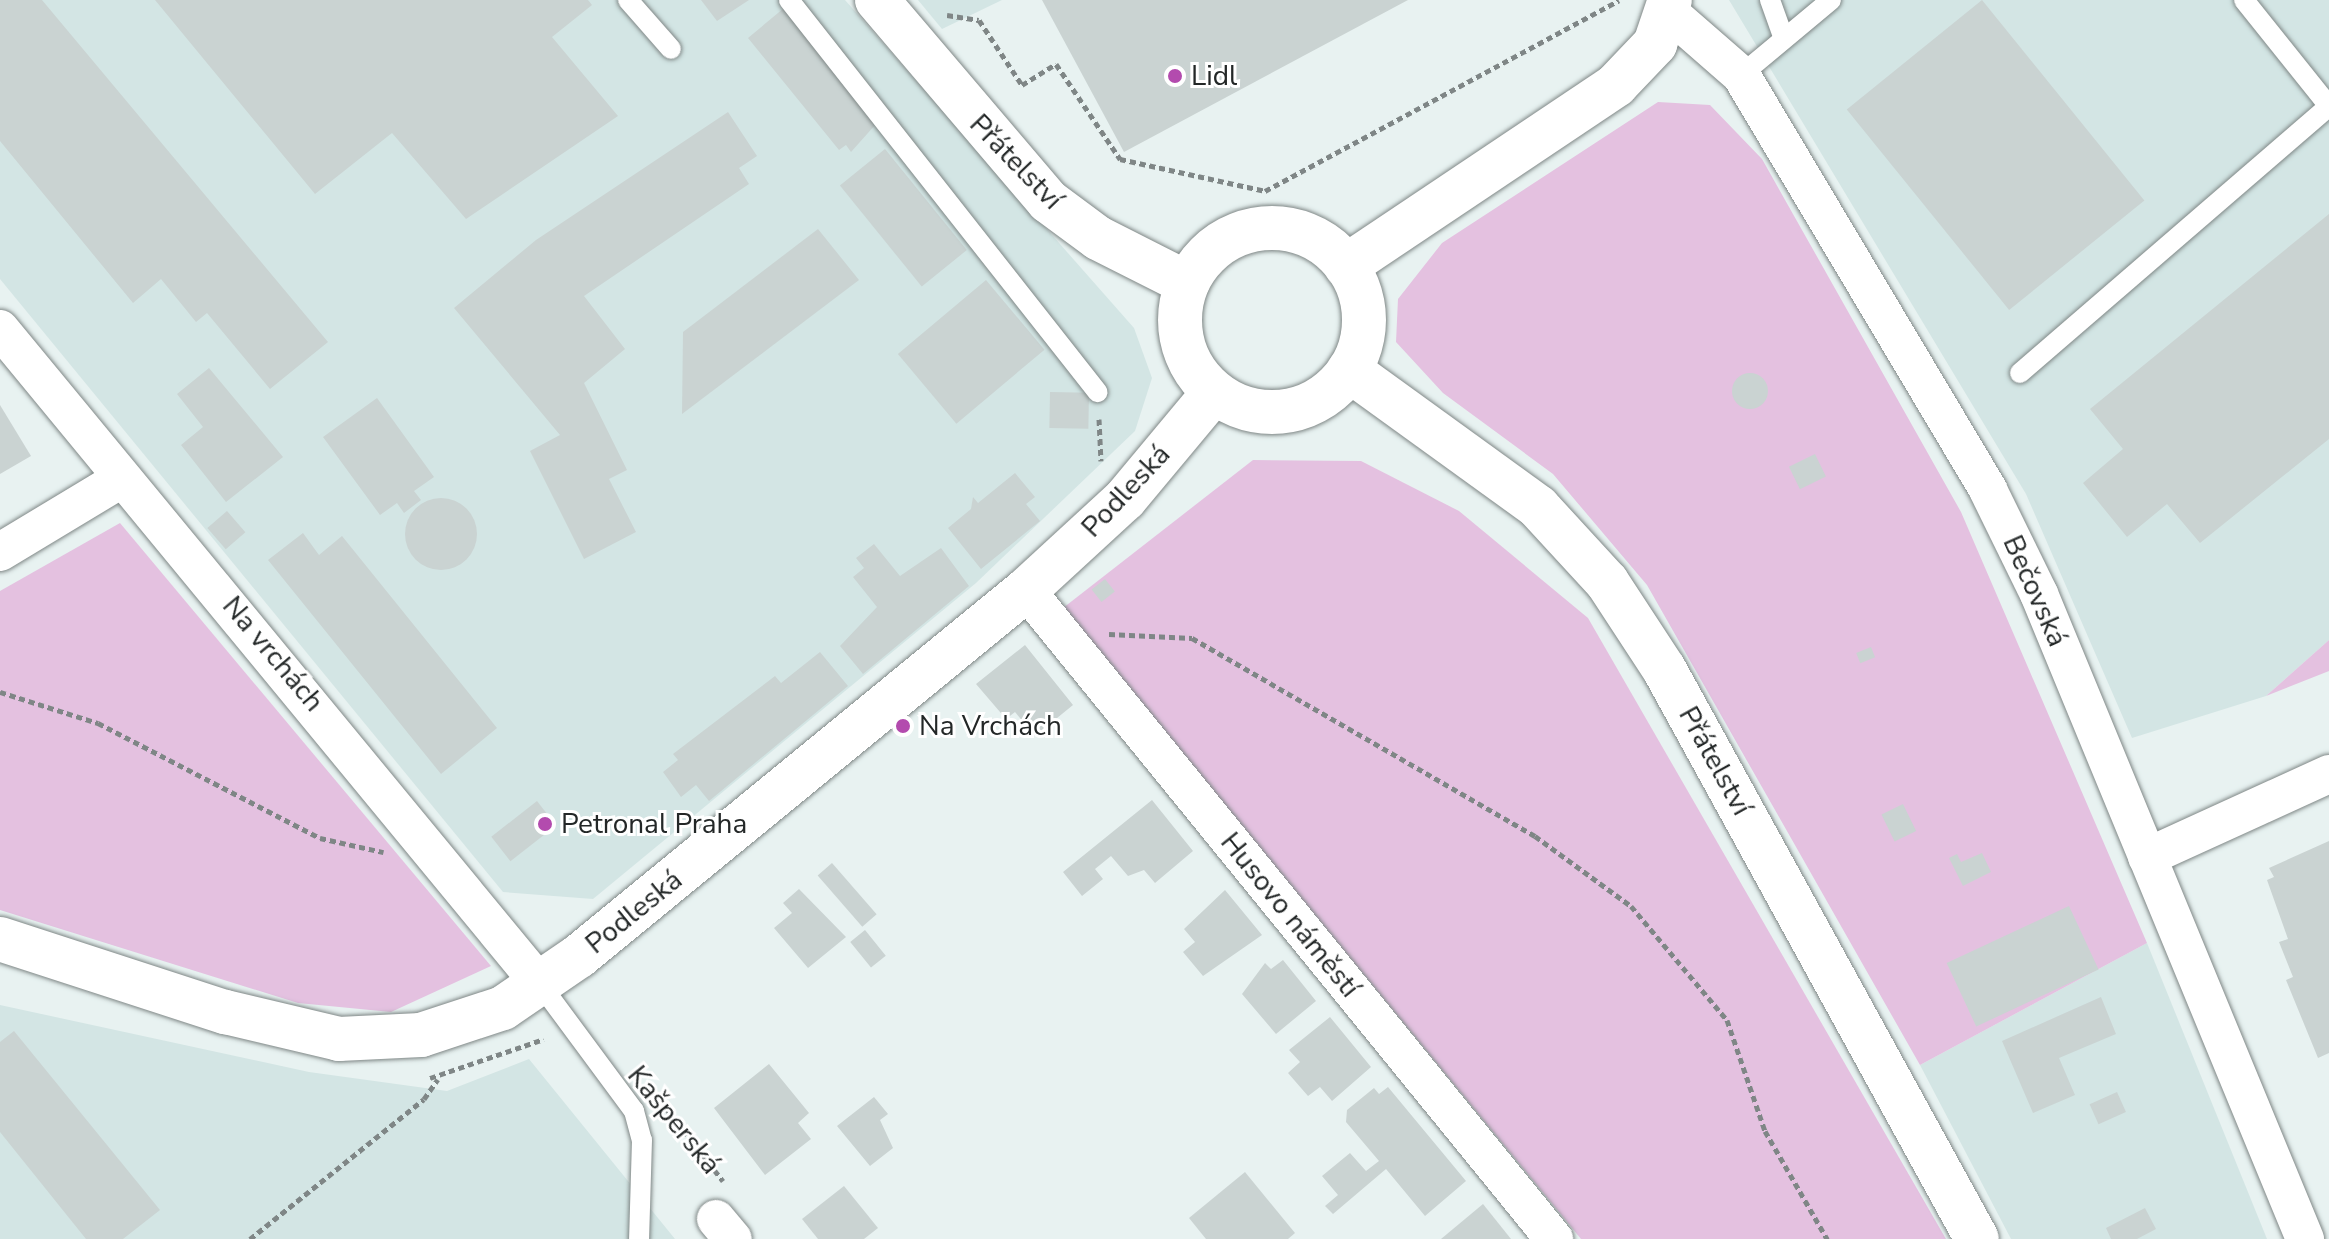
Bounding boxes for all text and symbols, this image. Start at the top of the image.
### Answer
place label: Lidl [1191,59,1237,93]
marker: Lidl [1166,67,1184,85]
street label: Přátelství [963,107,1069,217]
street label: Podleská [1075,438,1177,544]
street label: Bečovská [1996,530,2074,652]
street label: Na vrchách [215,590,331,718]
street label: Přátelství [1671,701,1759,821]
place label: Na Vrchách [919,709,1062,743]
marker: Na Vrchách [894,717,912,735]
place label: Petronal Praha [561,807,747,841]
marker: Petronal Praha [536,815,554,833]
street label: Husovo náměstí [1213,826,1367,1004]
street label: Podleská [579,863,689,961]
street label: Kašperská [620,1059,728,1181]

